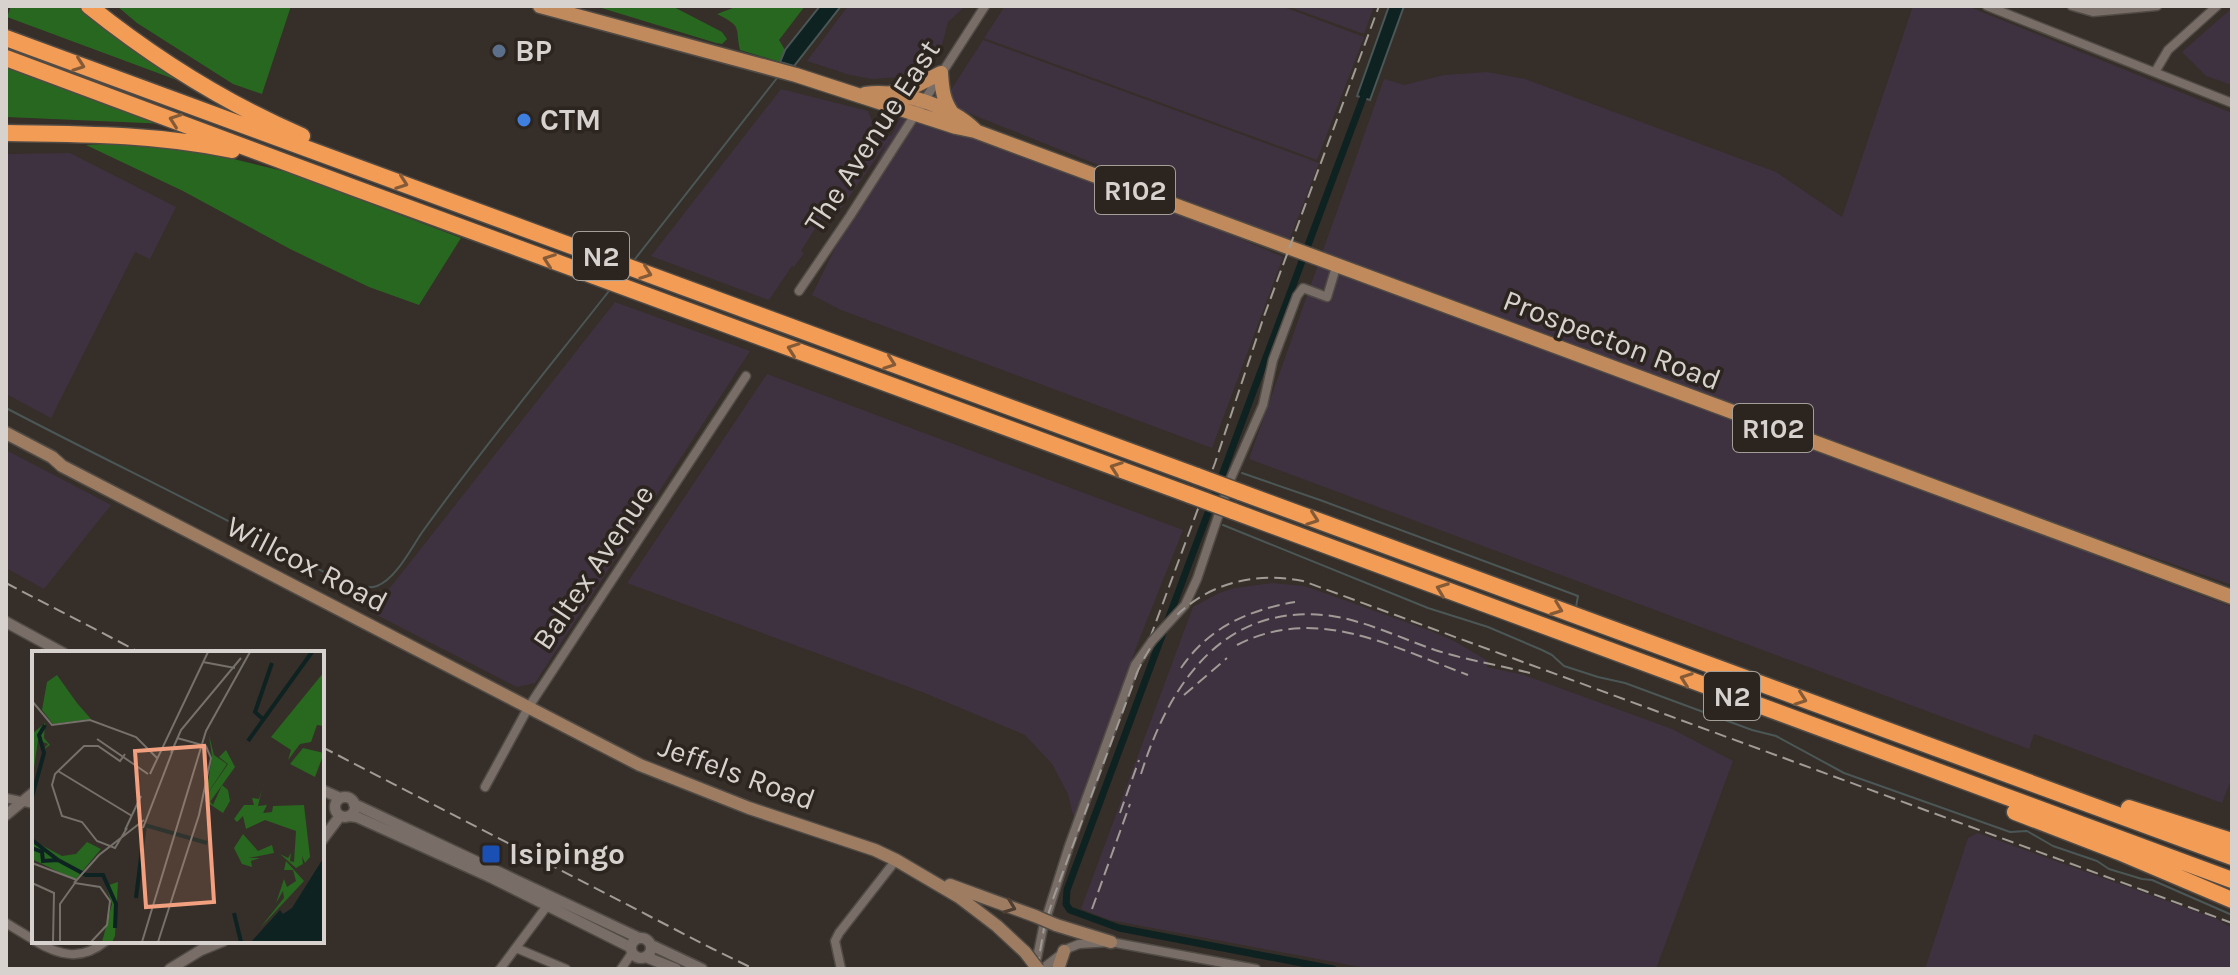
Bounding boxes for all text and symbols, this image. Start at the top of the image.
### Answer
place label: BP [515,33,552,69]
street label: The Avenue East [796,33,948,239]
marker: BP [490,42,508,60]
one-way arrow [71,55,85,71]
place label: CTM [540,102,601,138]
marker: CTM [515,111,533,129]
one-way arrow [168,113,182,130]
road number: R102 [1095,166,1175,214]
one-way arrow [394,174,408,190]
road number: N2 [573,232,629,280]
one-way arrow [543,253,557,270]
one-way arrow [638,263,652,280]
street label: Prospecton Road [1498,282,1726,398]
one-way arrow [787,343,801,359]
one-way arrow [882,353,896,370]
road number: R102 [1733,404,1813,452]
one-way arrow [1110,461,1124,478]
street label: Baltex Avenue [525,478,661,656]
street label: Willcox Road [220,508,394,620]
one-way arrow [1305,509,1319,525]
one-way arrow [1436,582,1450,598]
one-way arrow [1549,599,1563,616]
inset map [32,651,324,943]
one-way arrow [1680,672,1694,689]
road number: N2 [1704,672,1760,720]
one-way arrow [1793,689,1807,706]
street label: Jeffels Road [654,728,820,818]
place label: Isipingo [509,836,625,872]
marker: Isipingo [480,843,502,865]
one-way arrow [1002,897,1016,914]

